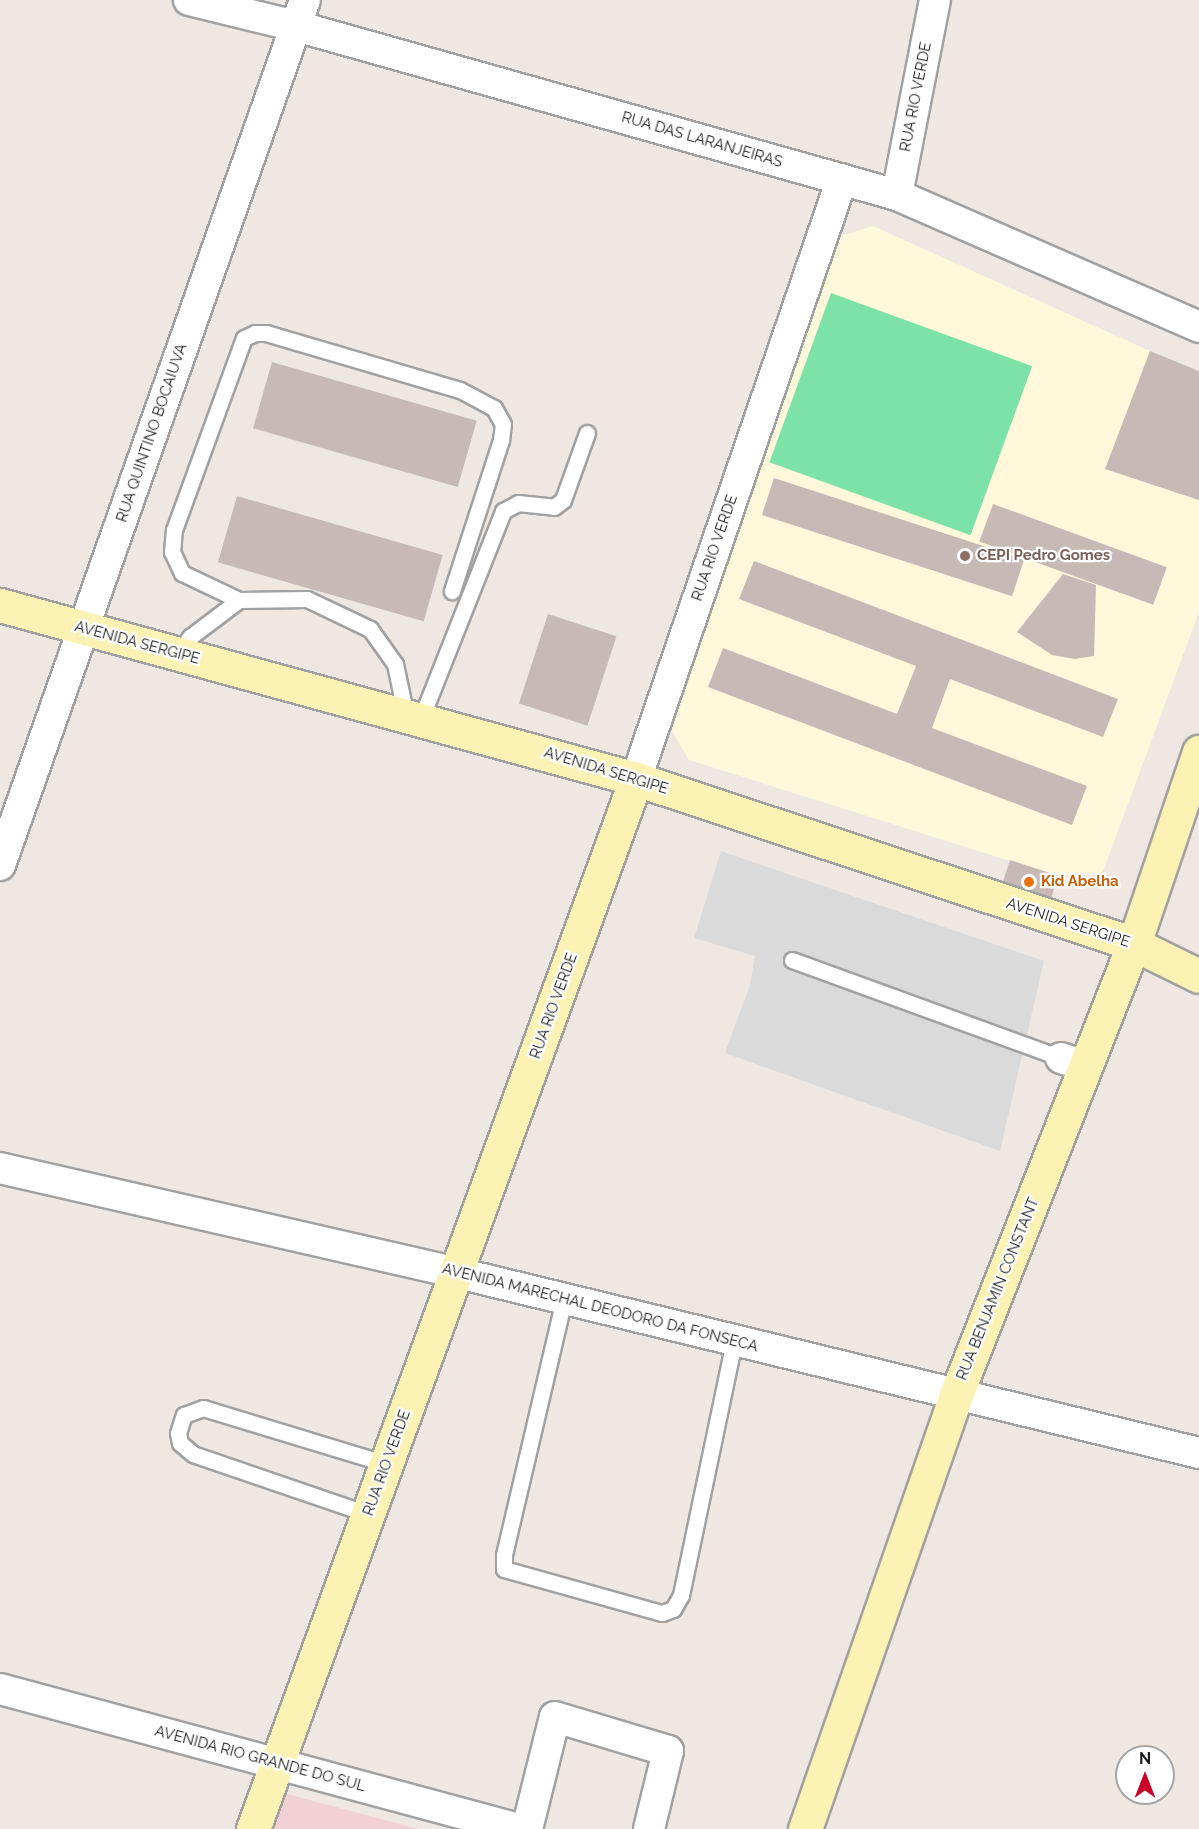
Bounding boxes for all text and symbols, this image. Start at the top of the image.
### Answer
street label: RUA RIO VERDE [896,40,936,154]
street label: RUA DAS LARANJEIRAS [619,108,785,172]
street label: RUA QUINTINO BOCAIUVA [113,341,191,525]
street label: RUA RIO VERDE [688,492,742,604]
place label: CEPI Pedro Gomes [977,547,1110,565]
marker: CEPI Pedro Gomes [958,549,972,563]
street label: AVENIDA SERGIPE [72,618,202,668]
street label: AVENIDA SERGIPE [542,744,670,798]
place label: Kid Abelha [1041,873,1119,891]
marker: Kid Abelha [1022,875,1036,889]
street label: AVENIDA SERGIPE [1004,894,1132,952]
street label: RUA RIO VERDE [526,950,582,1062]
street label: RUA BENJAMIN CONSTANT [953,1195,1043,1383]
street label: AVENIDA MARECHAL DEODORO DA FONSECA [440,1260,760,1356]
street label: RUA RIO VERDE [359,1407,415,1519]
street label: AVENIDA RIO GRANDE DO SUL [153,1722,367,1796]
north arrow [1115,1745,1175,1805]
text: N [1139,1749,1151,1768]

